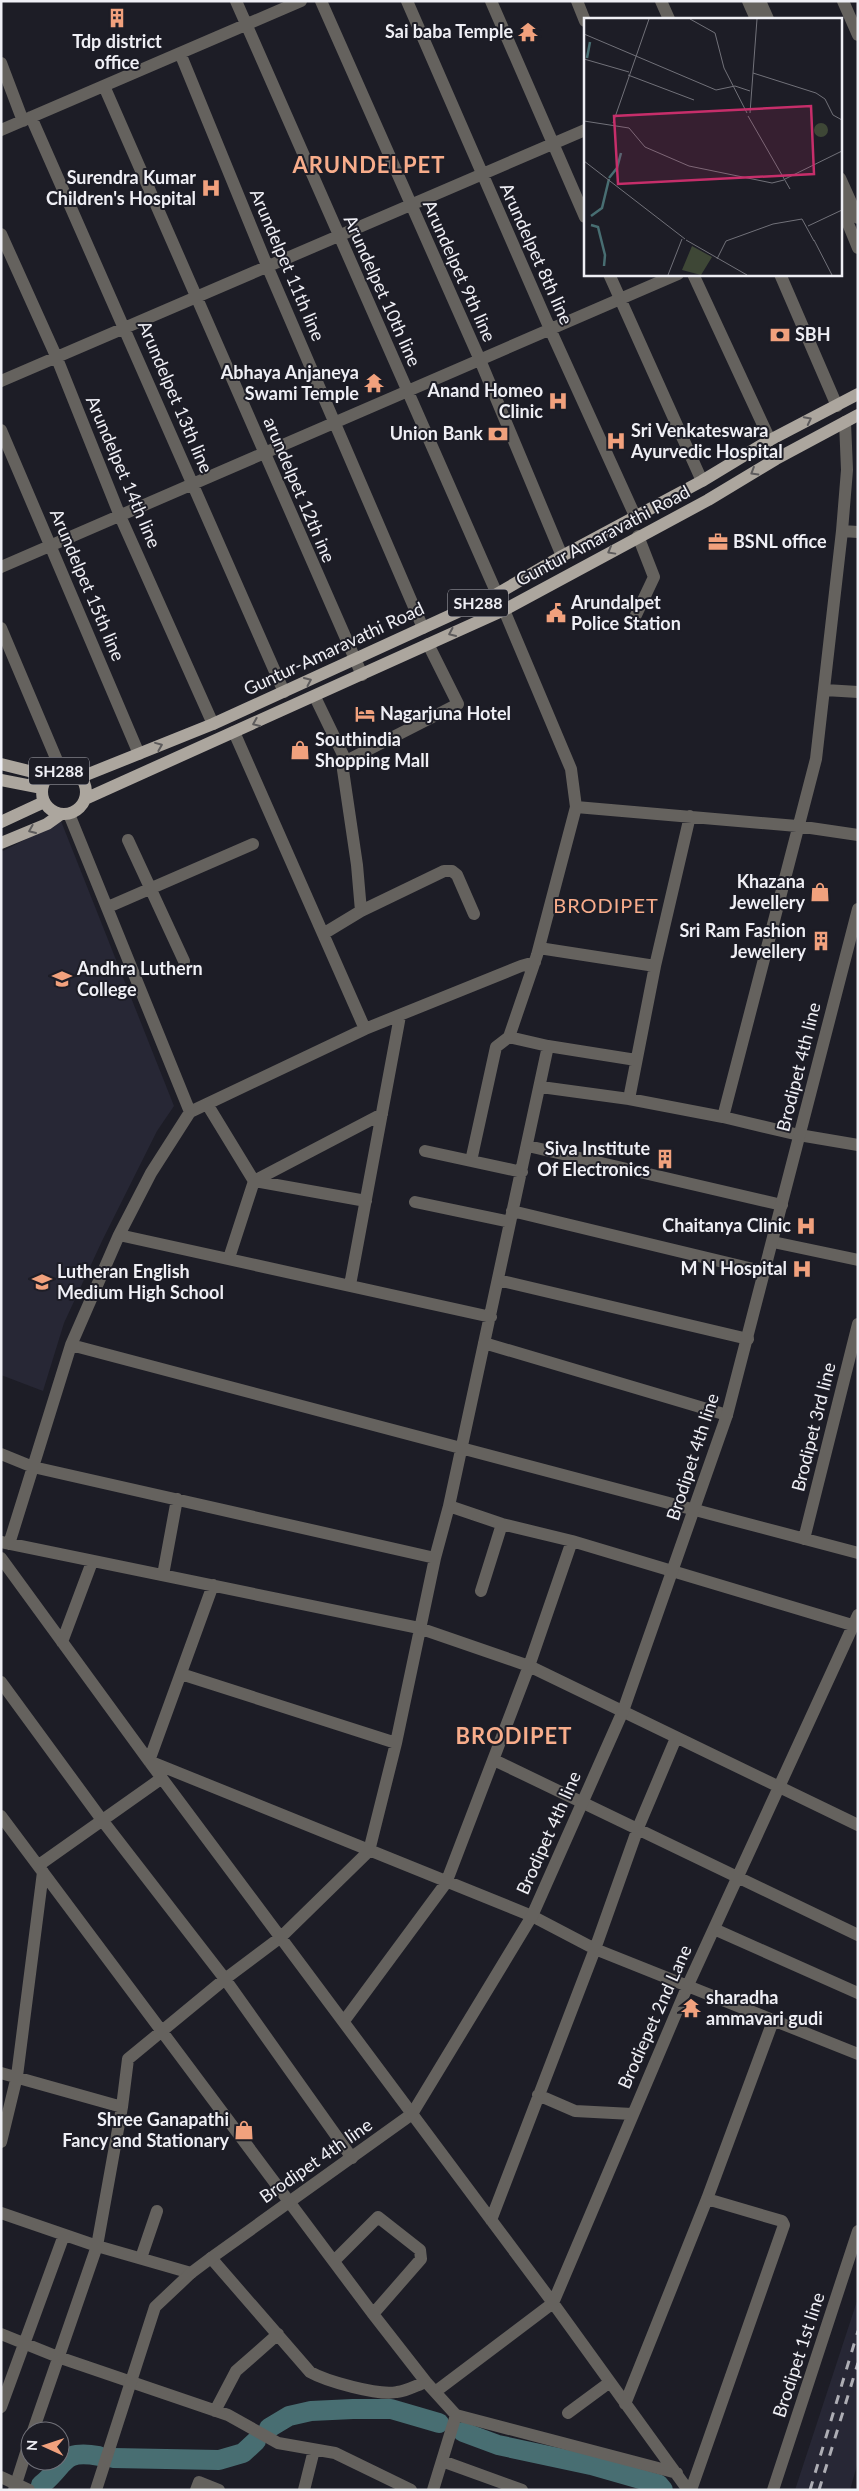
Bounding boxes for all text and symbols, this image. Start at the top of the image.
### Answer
building icon: Tdp district office [106,7,128,29]
inset map [584,18,842,275]
place label: Sai baba Temple [385,20,513,42]
temple icon: Sai baba Temple [517,21,539,43]
place label: Tdp district office [72,30,162,73]
district label: ARUNDELPET [292,151,445,178]
place label: Surendra Kumar Children's Hospital [46,166,196,209]
hospital icon: Surendra Kumar Children's Hospital [200,177,222,199]
street label: Arundelpet 8th line [496,179,578,328]
street label: Arundelpet 11th line [246,185,330,344]
street label: Arundelpet 9th line [419,196,501,345]
street label: Arundelpet 10th line [340,212,426,370]
street label: Arundelpet 13th line [134,317,218,476]
place label: SBH [795,323,831,345]
bank icon: SBH [769,324,791,346]
place label: Abhaya Anjaneya Swami Temple [220,361,359,404]
temple icon: Abhaya Anjaneya Swami Temple [363,372,385,394]
place label: Anand Homeo Clinic [427,379,543,422]
hospital icon: Anand Homeo Clinic [547,390,569,412]
street label: Arundelpet 14th line [82,392,166,551]
street label: arundelpet 12th ine [259,414,340,566]
one-way arrow [803,416,812,427]
place label: Sri Venkateswara Ayurvedic Hospital [630,419,783,462]
place label: Union Bank [390,422,483,444]
bank icon: Union Bank [487,423,509,445]
hospital icon: Sri Venkateswara Ayurvedic Hospital [605,430,627,452]
one-way arrow [750,466,759,476]
street label: Guntur Amaravathi Road [512,480,693,590]
street label: Arundelpet 15th line [46,505,130,664]
place label: BSNL office [733,530,827,552]
office icon: BSNL office [707,531,729,553]
one-way arrow [608,544,617,554]
road number: SH288 [448,590,508,616]
place label: Arundalpet Police Station [570,591,681,634]
street label: Guntur-Amaravathi Road [240,597,427,700]
public building icon: Arundalpet Police Station [545,602,567,624]
one-way arrow [448,627,457,638]
one-way arrow [303,677,312,688]
place label: Nagarjuna Hotel [380,702,511,724]
hotel icon: Nagarjuna Hotel [354,703,376,725]
one-way arrow [252,716,261,727]
place label: Southindia Shopping Mall [315,728,429,771]
shop icon: Southindia Shopping Mall [289,739,311,761]
one-way arrow [154,741,162,751]
road number: SH288 [29,758,89,784]
one-way arrow [28,824,37,835]
place label: Khazana Jewellery [729,870,806,913]
shop icon: Khazana Jewellery [809,881,831,903]
district label: BRODIPET [553,893,659,917]
place label: Sri Ram Fashion Jewellery [679,919,807,962]
building icon: Sri Ram Fashion Jewellery [810,930,832,952]
place label: Andhra Luthern College [76,957,203,1000]
school or university icon: Andhra Luthern College [51,968,73,990]
street label: Brodipet 4th line [771,1000,825,1134]
place label: Siva Institute Of Electronics [537,1137,650,1180]
building icon: Siva Institute Of Electronics [654,1148,676,1170]
place label: Chaitanya Clinic [662,1214,791,1236]
hospital icon: Chaitanya Clinic [795,1215,817,1237]
place label: M N Hospital [680,1257,787,1279]
hospital icon: M N Hospital [791,1258,813,1280]
place label: Lutheran English Medium High School [57,1260,224,1303]
school or university icon: Lutheran English Medium High School [31,1271,53,1293]
street label: Brodipet 3rd line [786,1360,840,1494]
street label: Brodipet 4th line [661,1390,723,1523]
district label: BRODIPET [456,1722,572,1749]
street label: Brodipet 4th line [511,1768,585,1898]
street label: Brodiepet 2nd Lane [612,1941,696,2092]
place label: sharadha ammavari gudi [706,1986,823,2029]
temple icon: sharadha ammavari gudi [680,1997,702,2019]
place label: Shree Ganapathi Fancy and Stationary [62,2108,229,2151]
street label: Brodipet 4th line [255,2113,376,2207]
shop icon: Shree Ganapathi Fancy and Stationary [233,2119,255,2141]
street label: Brodipet 1st line [767,2289,829,2420]
north arrow [20,2421,70,2471]
text: N [23,2439,40,2451]

